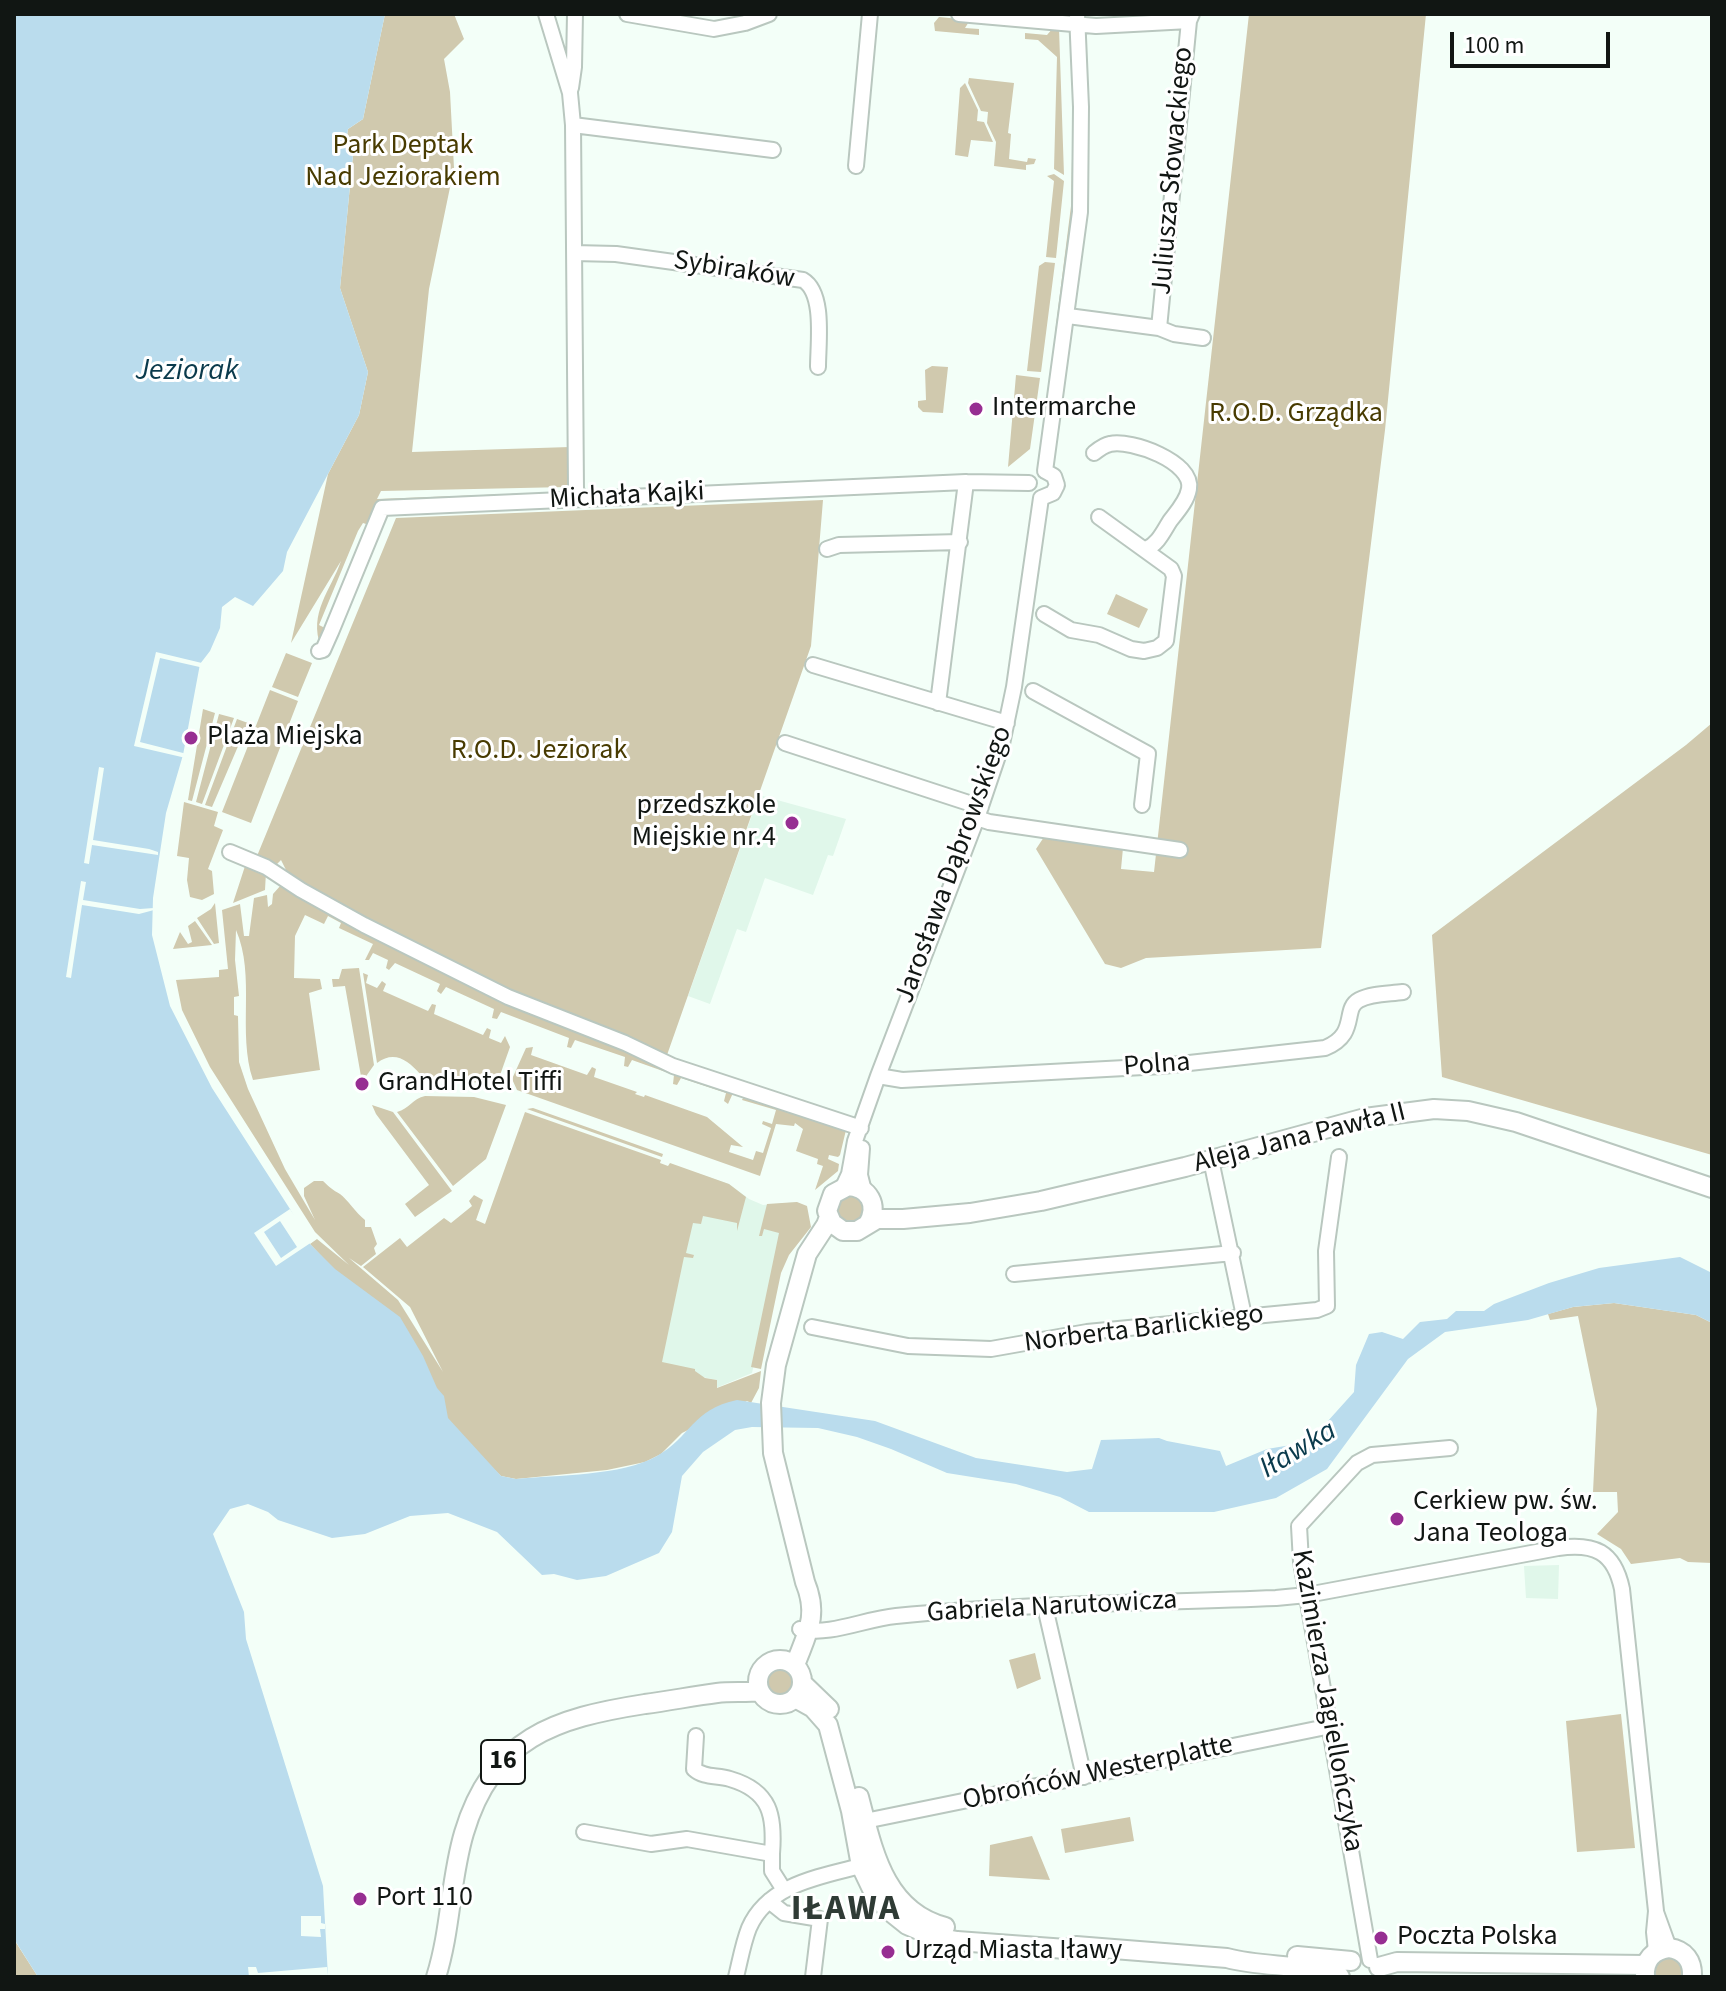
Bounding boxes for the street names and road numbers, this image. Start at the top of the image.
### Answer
street label: Juliusza Słowackiego [1146,46,1202,296]
street label: Sybiraków [671,245,797,297]
street label: Michała Kajki [549,476,705,518]
street label: Jarosława Dąbrowskiego [889,722,1021,1008]
street label: Polna [1122,1047,1192,1085]
street label: Aleja Jana Pawła II [1191,1096,1409,1182]
street label: Norberta Barlickiego [1022,1299,1266,1361]
street label: Kazimierza Jagiellończyka [1283,1547,1369,1855]
street label: Gabriela Narutowicza [926,1585,1178,1631]
street label: Obrońców Westerplatte [960,1729,1236,1819]
road number: 16 [481,1740,525,1784]

